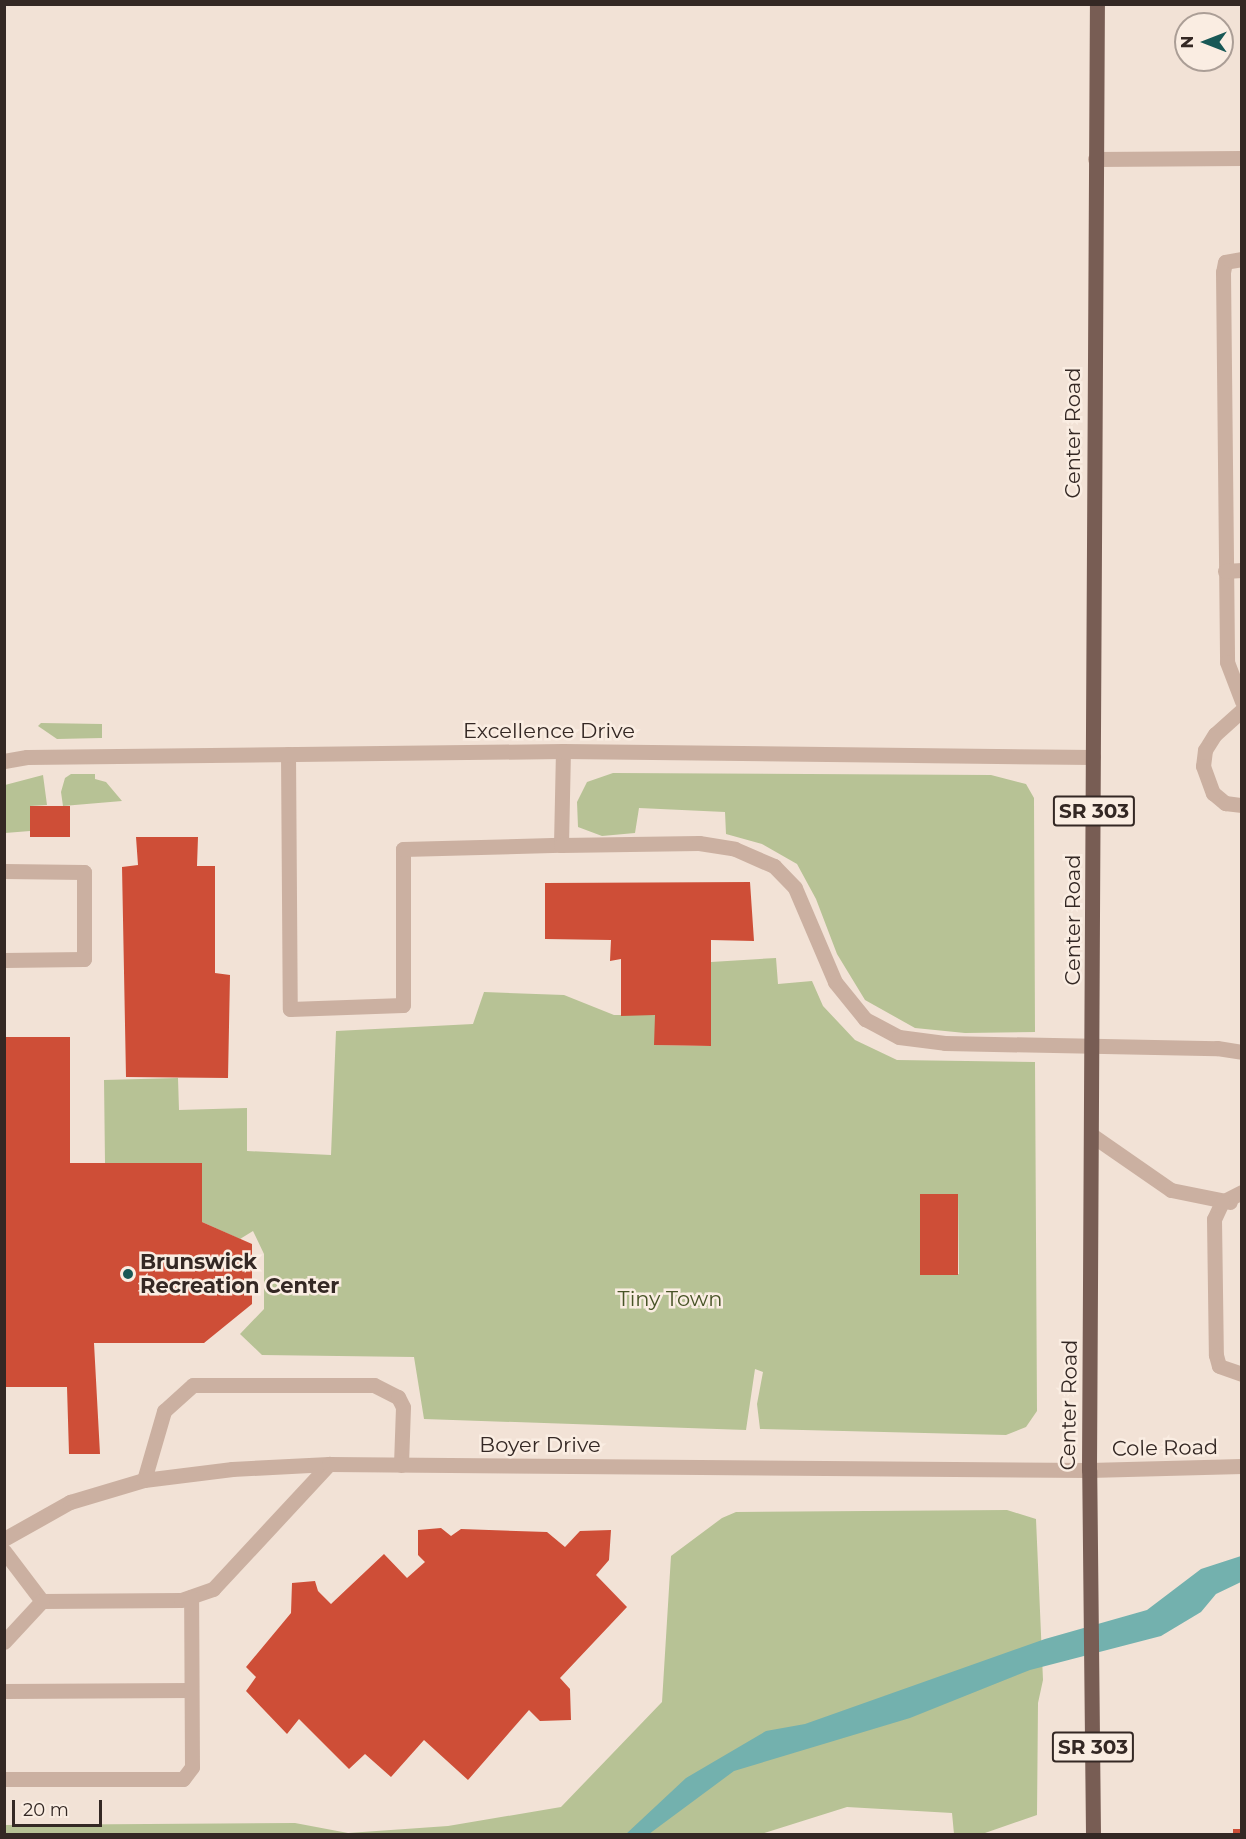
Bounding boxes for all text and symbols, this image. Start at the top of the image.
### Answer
north arrow [1174,12,1234,72]
text: N [1178,36,1197,48]
street label: Center Road [1060,368,1086,498]
street label: Excellence Drive [463,718,635,744]
road number: SR 303 [1052,794,1136,828]
street label: Center Road [1060,855,1086,985]
place label: Brunswick Recreation Center [140,1249,339,1299]
marker: Brunswick Recreation Center [121,1267,135,1281]
park label: Tiny Town [618,1286,722,1312]
street label: Center Road [1055,1339,1083,1471]
street label: Boyer Drive [479,1432,601,1458]
street label: Cole Road [1112,1434,1218,1462]
road number: SR 303 [1051,1730,1135,1764]
scale bar [15,1788,105,1826]
text: 20 m [23,1799,69,1821]

